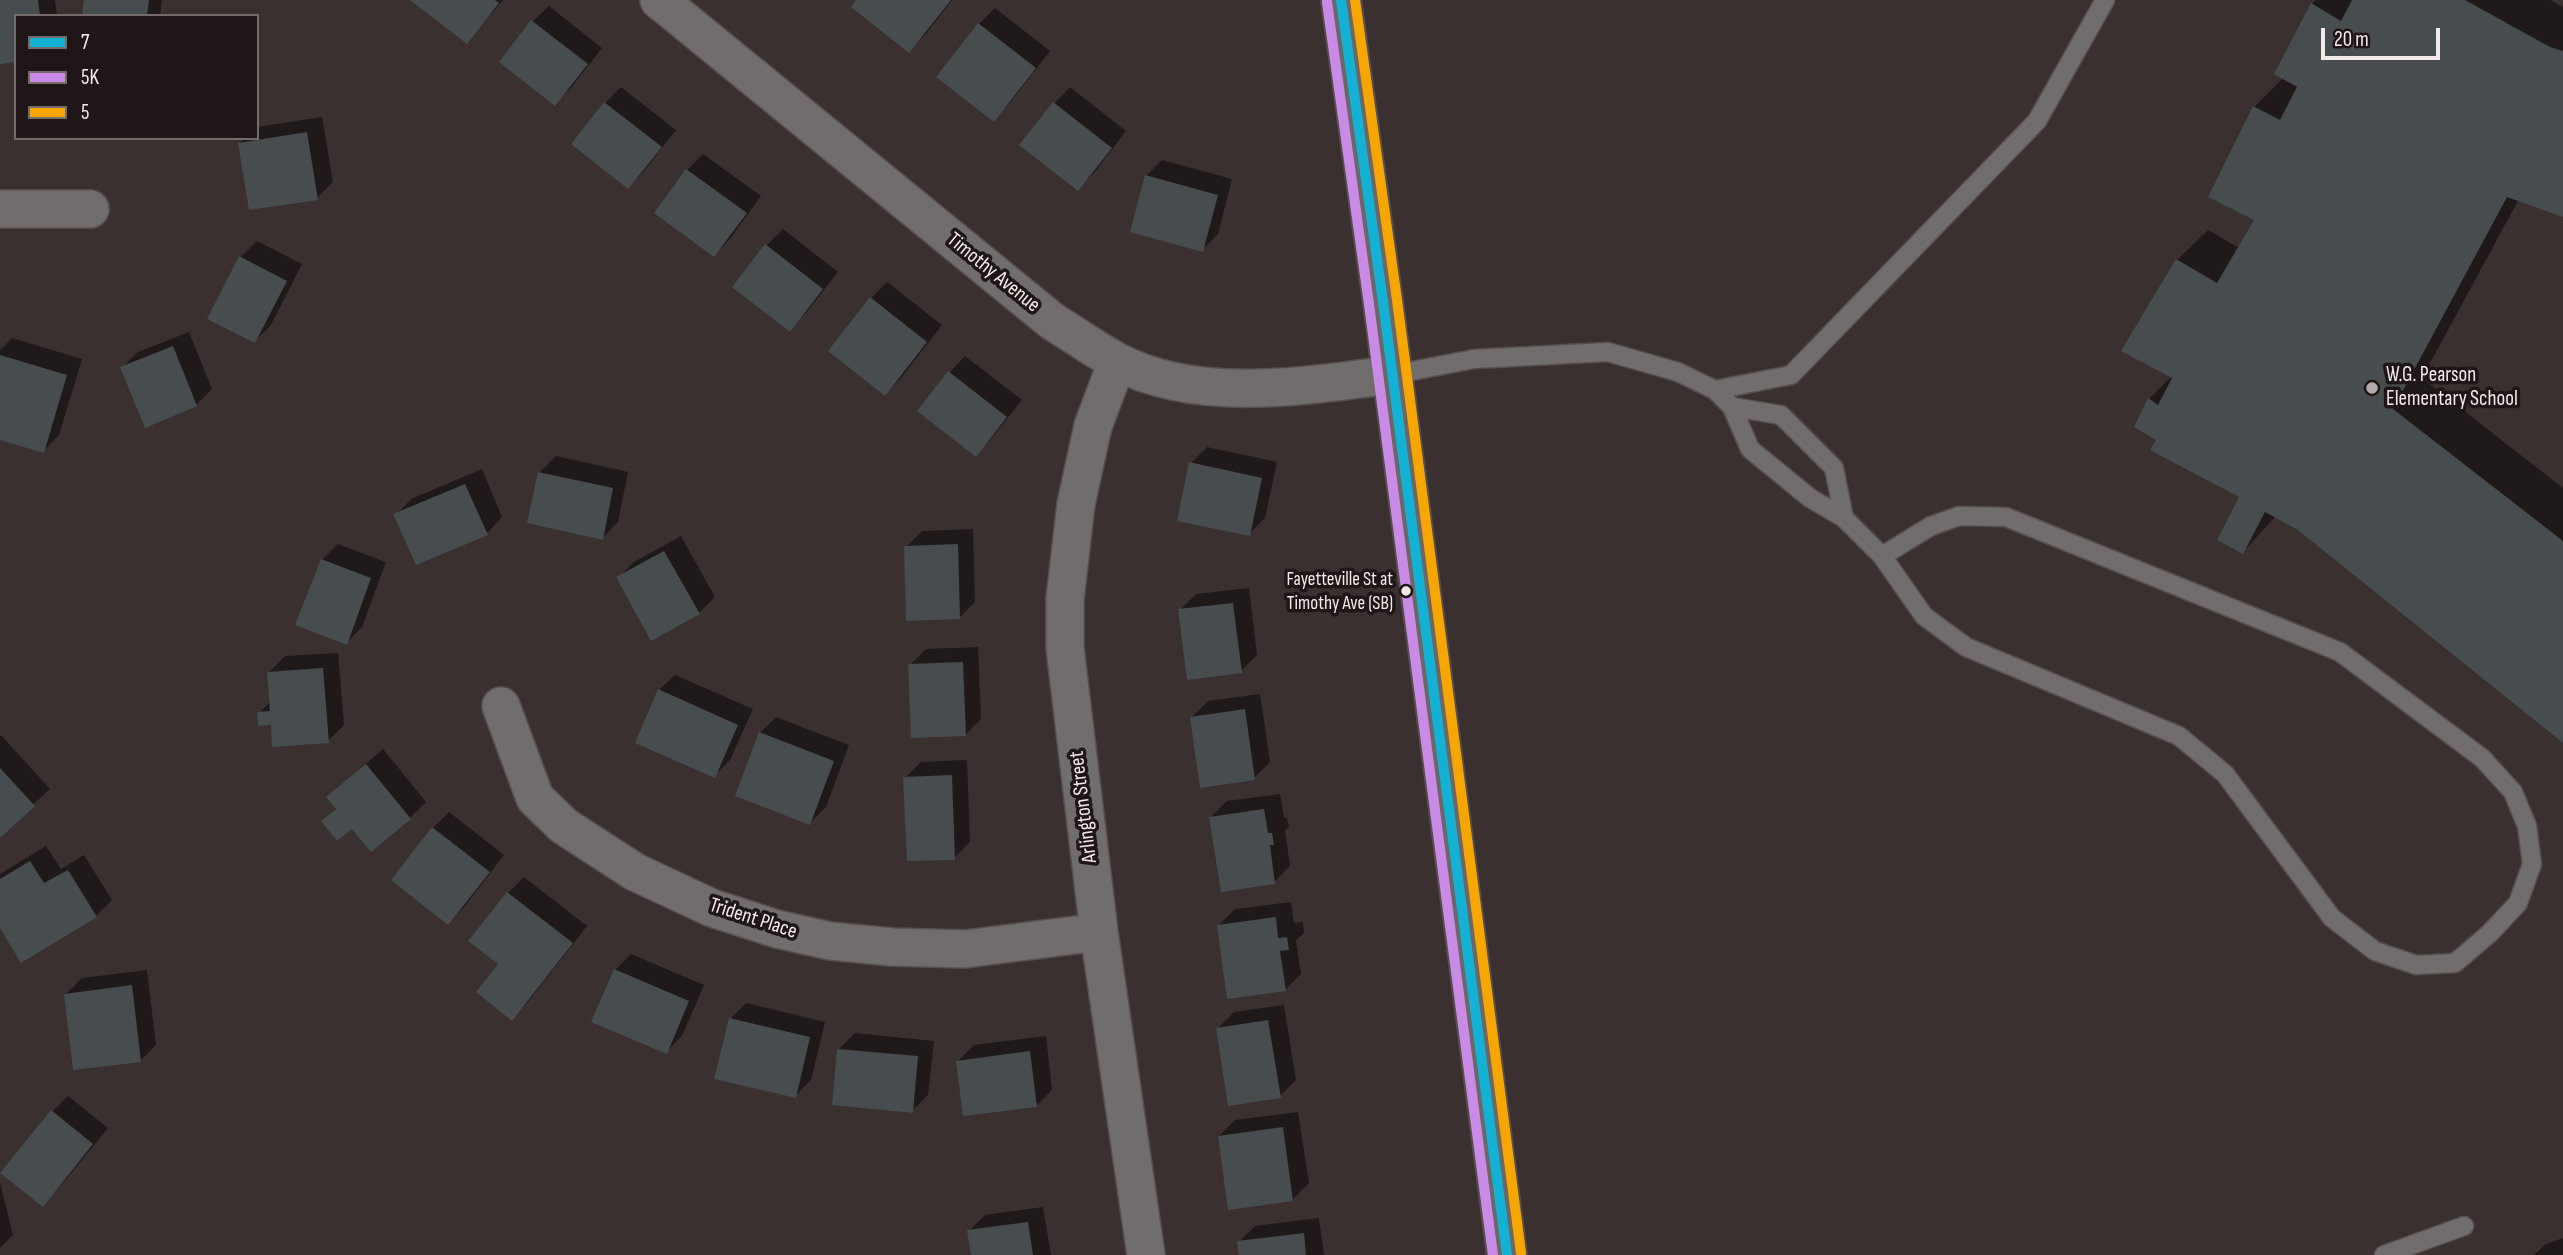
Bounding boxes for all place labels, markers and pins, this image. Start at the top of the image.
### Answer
place label: W.G. Pearson Elementary School [2386,363,2518,413]
marker: W.G. Pearson Elementary School [2364,380,2380,396]
place label: Fayetteville St at Timothy Ave (SB) [1287,569,1393,613]
marker: Fayetteville St at Timothy Ave (SB) [1399,584,1413,598]

